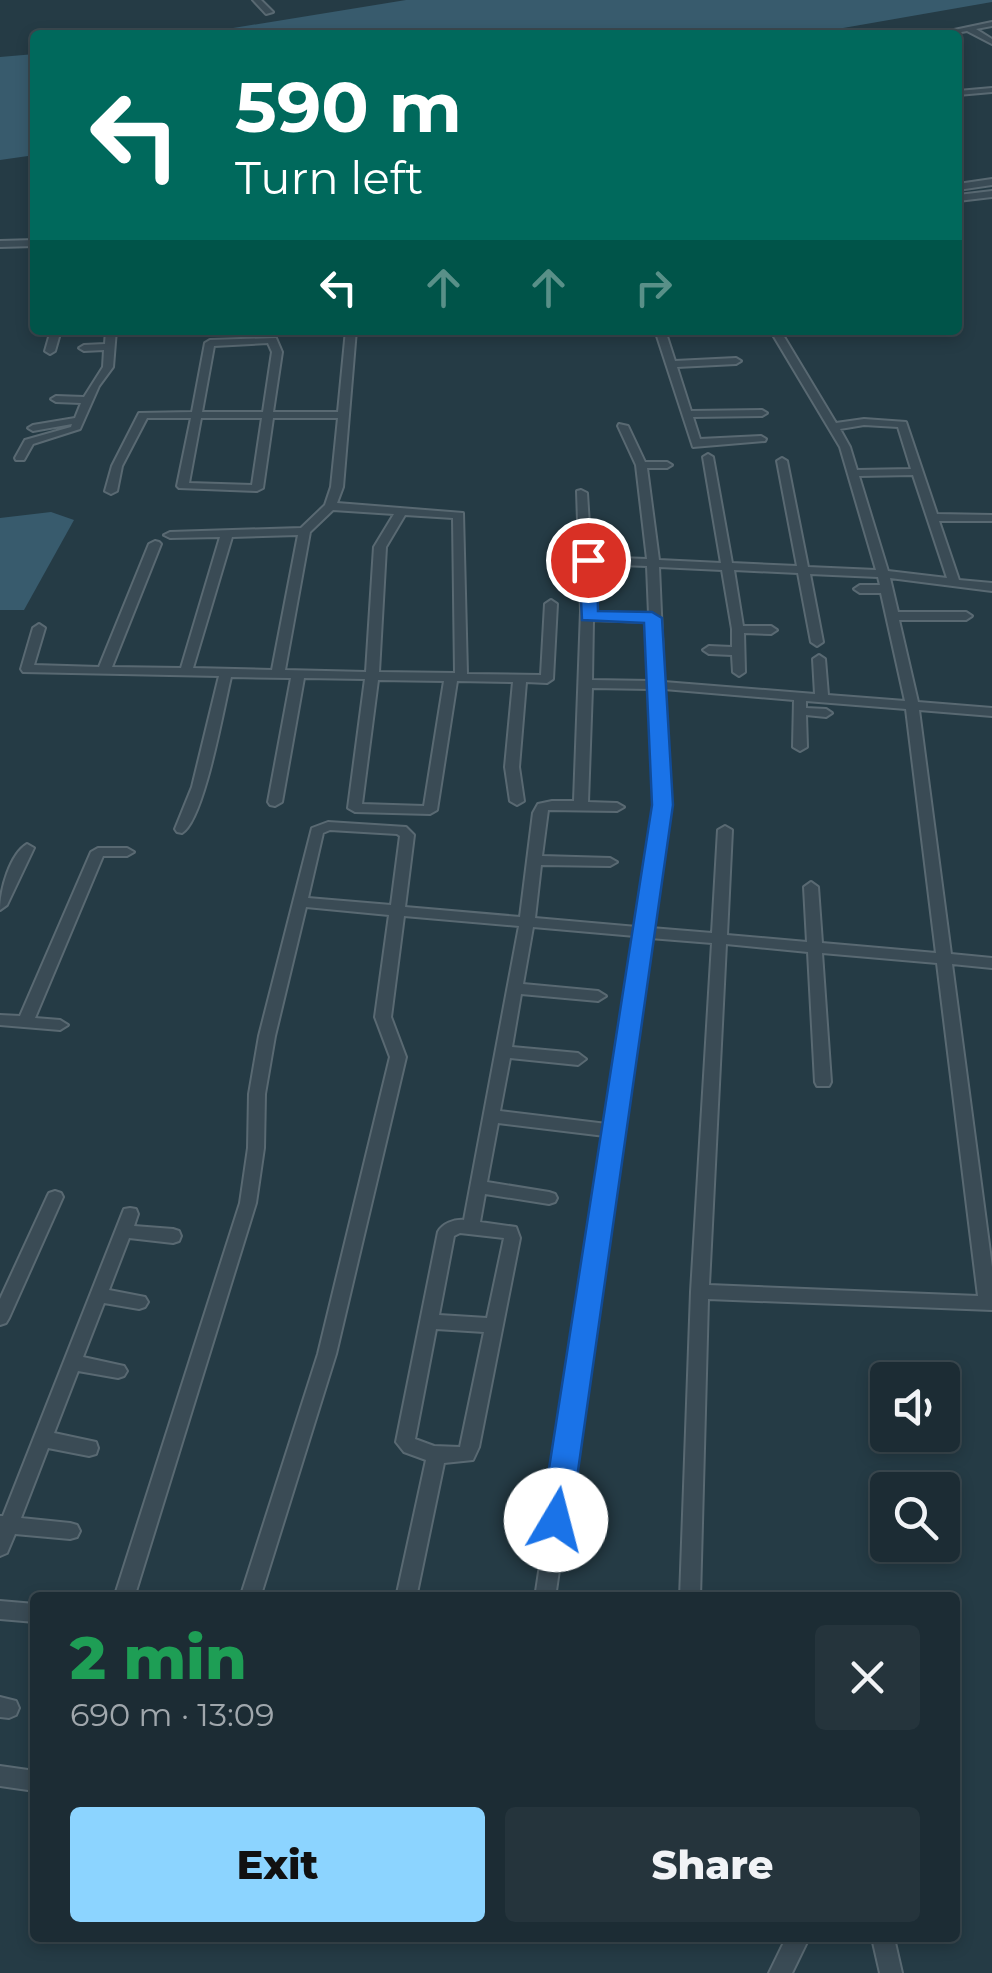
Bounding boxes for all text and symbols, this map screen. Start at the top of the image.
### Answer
text: 590 m [235,64,462,150]
icon: left [70,70,200,200]
text: Turn left [235,150,423,205]
icon: left [311,260,366,315]
icon: ahead [416,260,471,315]
icon: ahead [521,260,576,315]
icon: right [626,260,681,315]
pin [546,518,631,603]
icon: arrive [561,533,616,588]
map controls [870,1362,960,1562]
button: sound [870,1362,960,1452]
position arrow [504,1468,608,1572]
button: search [870,1472,960,1562]
text: 2 min [70,1621,247,1694]
button: close [815,1625,920,1730]
text: 690 m · 13:09 [70,1695,274,1734]
button: Exit [70,1807,485,1922]
button: Share [505,1807,920,1922]

